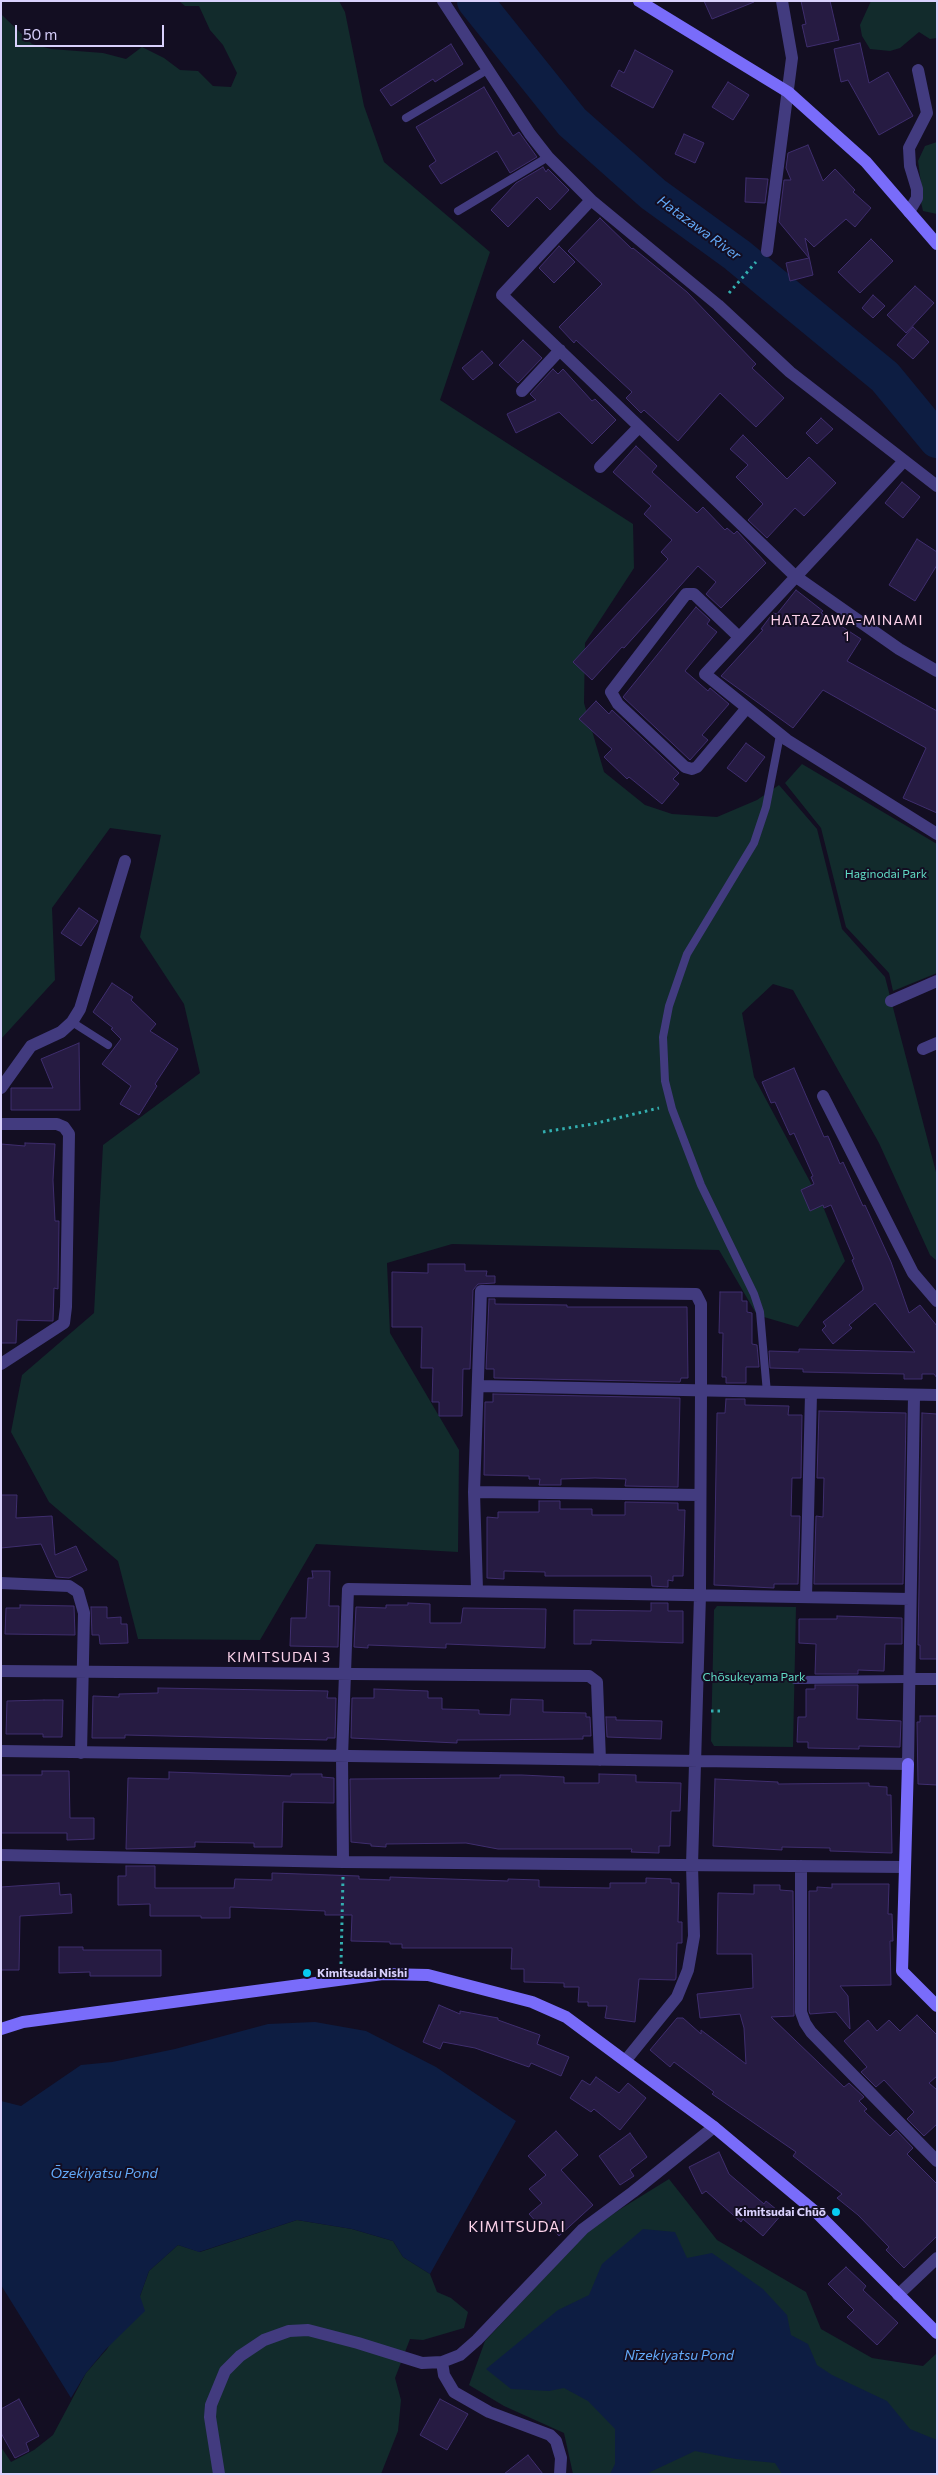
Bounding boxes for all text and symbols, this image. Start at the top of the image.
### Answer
scale bar [18,15,166,47]
text: 50 m [23,25,57,43]
water label: Hatazawa River [654,192,744,264]
district label: HATAZAWA-MINAMI 1 [769,612,925,644]
park label: Haginodai Park [845,867,927,881]
district label: KIMITSUDAI 3 [225,1649,333,1665]
park label: Chōsukeyama Park [702,1670,806,1684]
place label: Kimitsudai Nishi [317,1966,407,1980]
marker: Kimitsudai Nishi [301,1967,313,1979]
water label: Ōzekiyatsu Pond [51,2165,157,2181]
place label: Kimitsudai Chūō [735,2205,826,2219]
marker: Kimitsudai Chūō [830,2206,842,2218]
district label: KIMITSUDAI [467,2218,567,2236]
water label: Nīzekiyatsu Pond [624,2347,734,2363]

